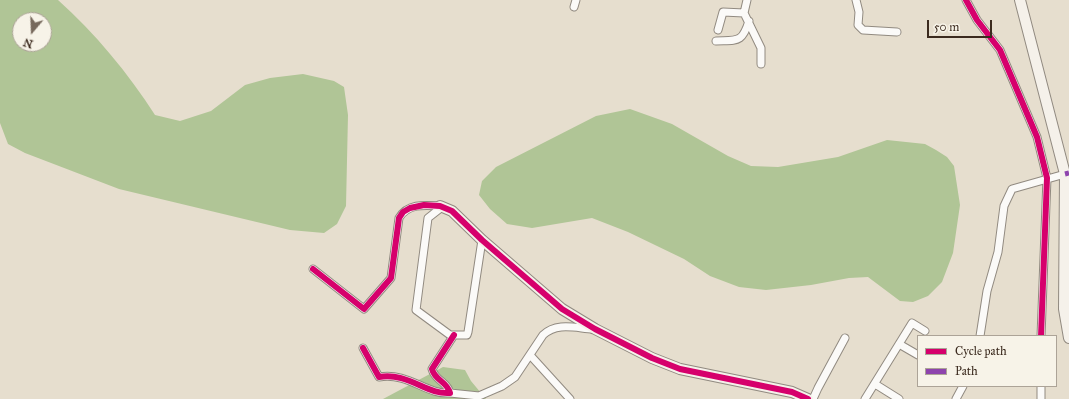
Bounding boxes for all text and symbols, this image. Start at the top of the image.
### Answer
north arrow [12,12,52,52]
scale bar [929,12,994,38]
text: 50 m [934,20,959,34]
text: N [22,35,35,51]
legend [917,335,1057,387]
text: Cycle path [955,344,1007,358]
text: Path [955,364,978,378]

